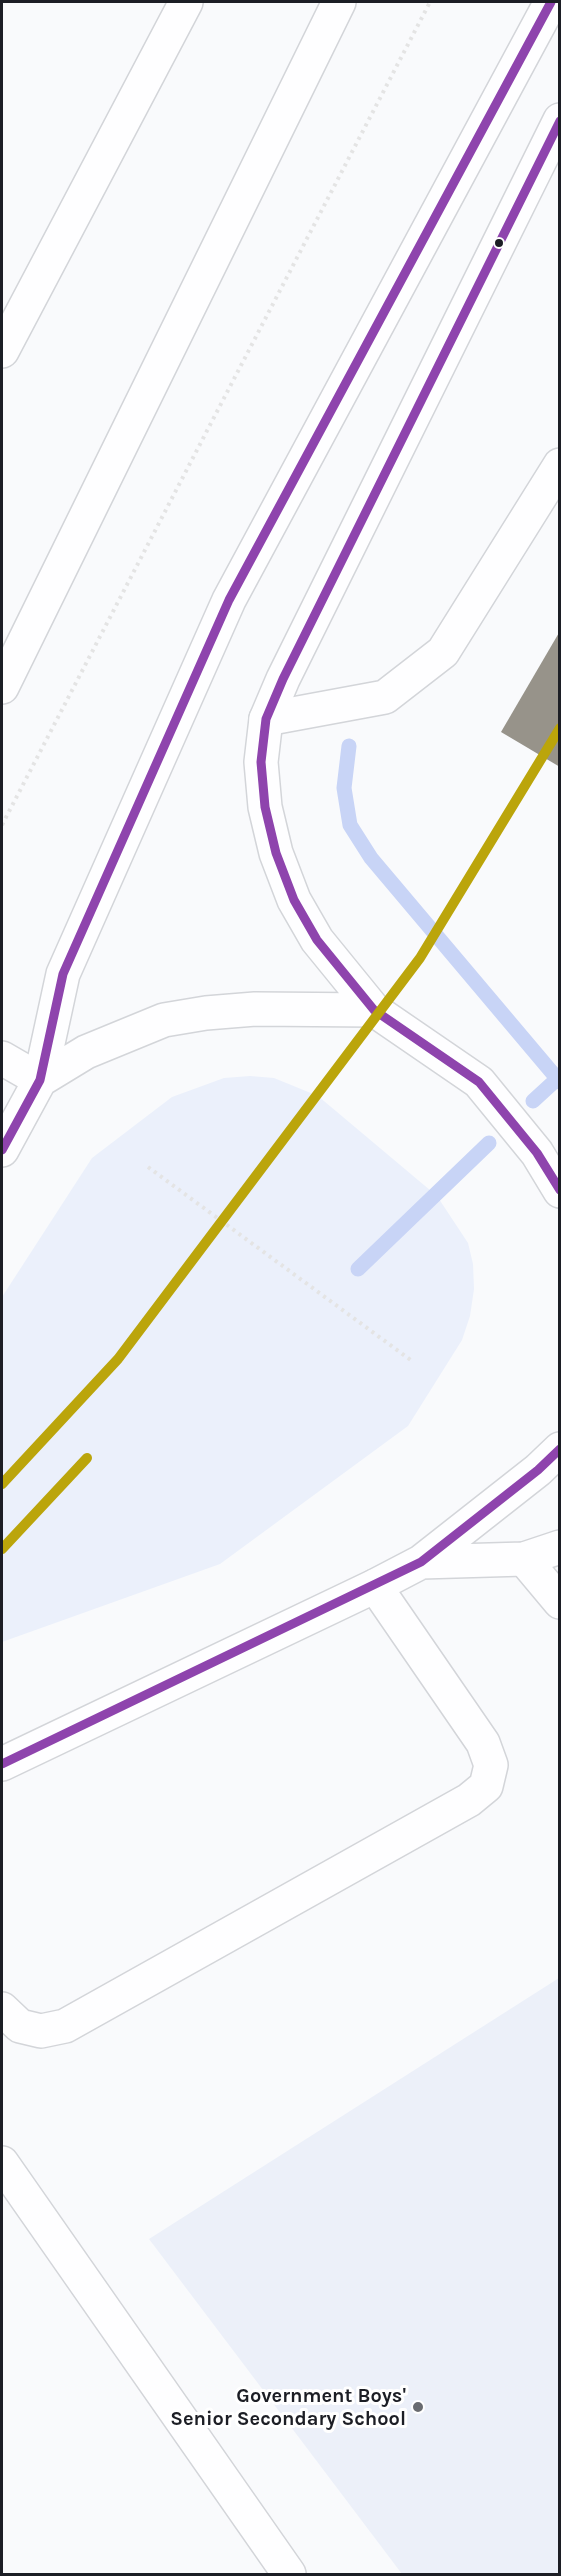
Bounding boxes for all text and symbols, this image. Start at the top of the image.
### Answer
unlabelled marker [493,237,505,249]
place label: Government Boys' Senior Secondary School [170,2384,406,2431]
marker: Government Boys' Senior Secondary School [411,2400,425,2414]

